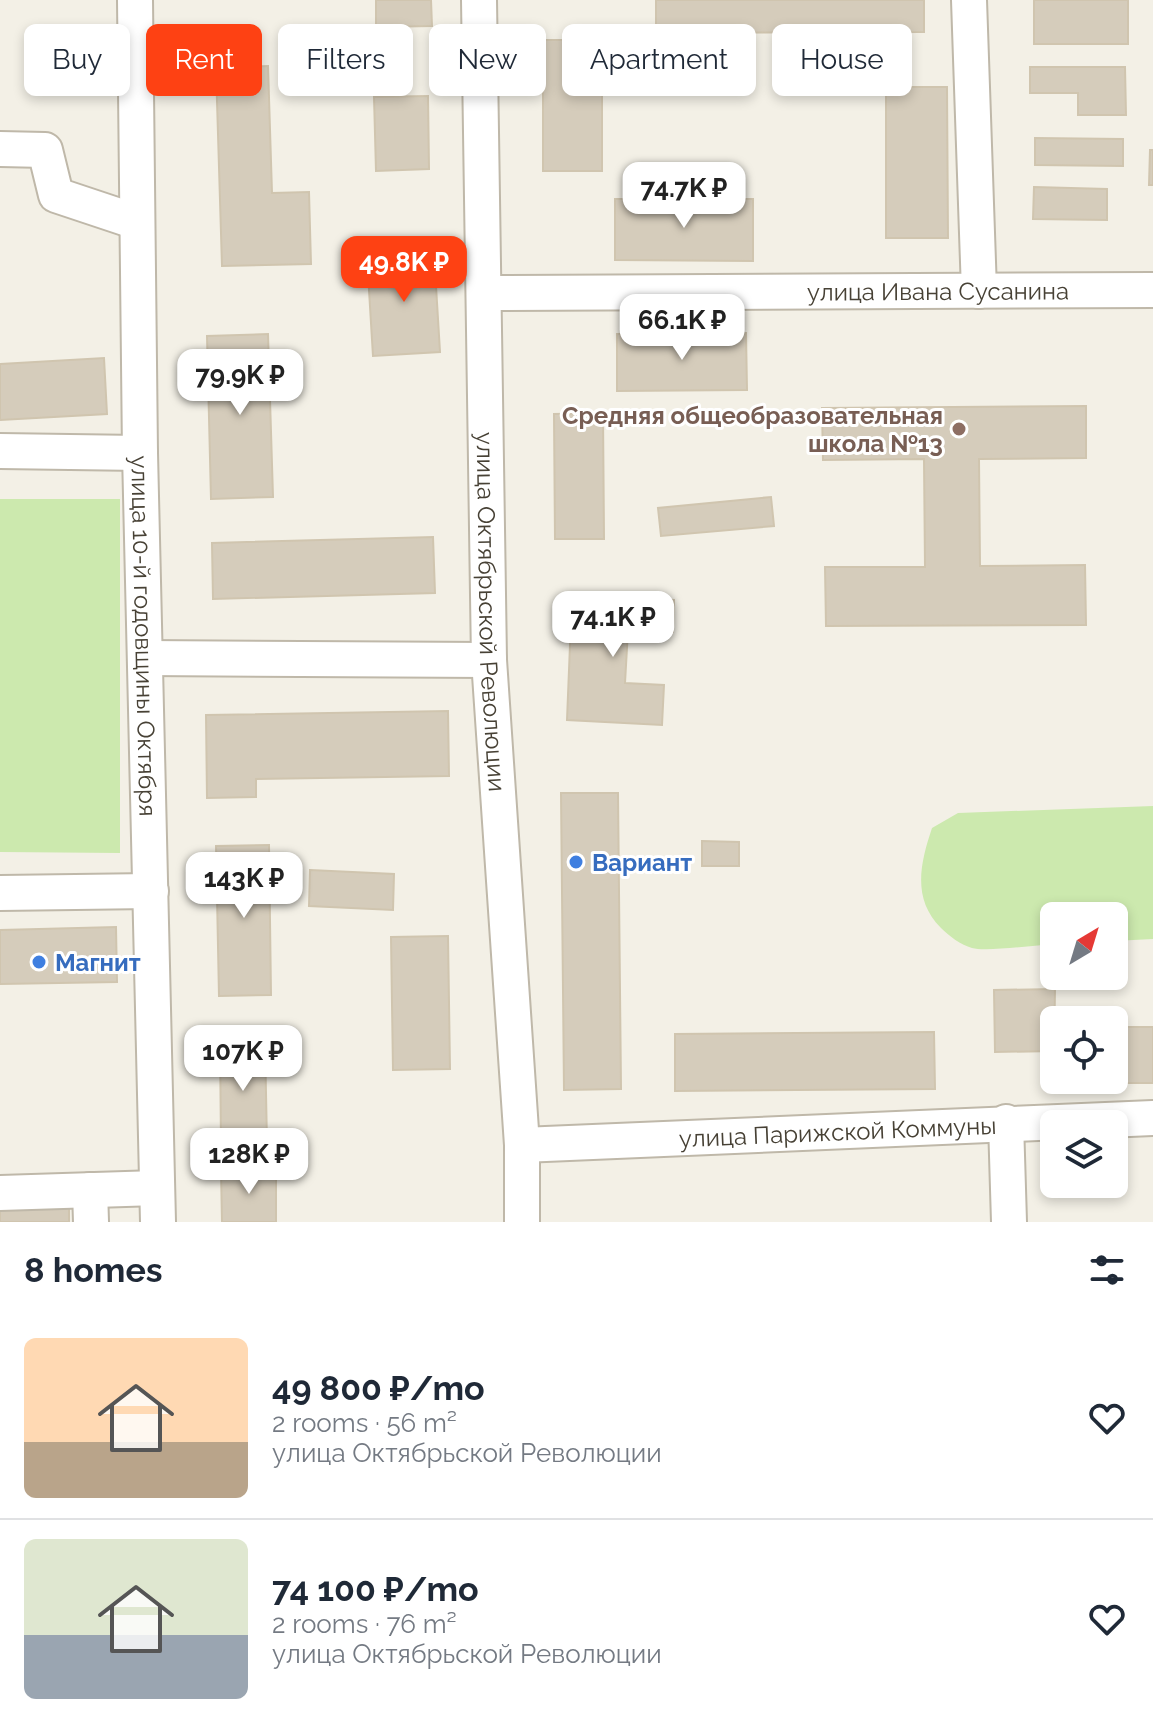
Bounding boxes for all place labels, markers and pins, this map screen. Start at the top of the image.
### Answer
pin: 74.7K ₽ [610,162,758,230]
pin: 49.8K ₽ [330,236,478,304]
pin: 66.1K ₽ [608,294,756,362]
pin: 79.9K ₽ [166,349,314,417]
place label: Средняя общеобразовательная школа №13 [562,401,943,458]
marker: Средняя общеобразовательная школа №13 [950,420,968,438]
pin: 74.1K ₽ [539,591,687,659]
place label: Вариант [592,848,692,877]
pin: 143K ₽ [179,852,309,920]
marker: Вариант [567,853,585,871]
place label: Магнит [55,948,141,977]
marker: Магнит [30,953,48,971]
pin: 107K ₽ [178,1025,308,1093]
pin: 128K ₽ [184,1128,314,1196]

